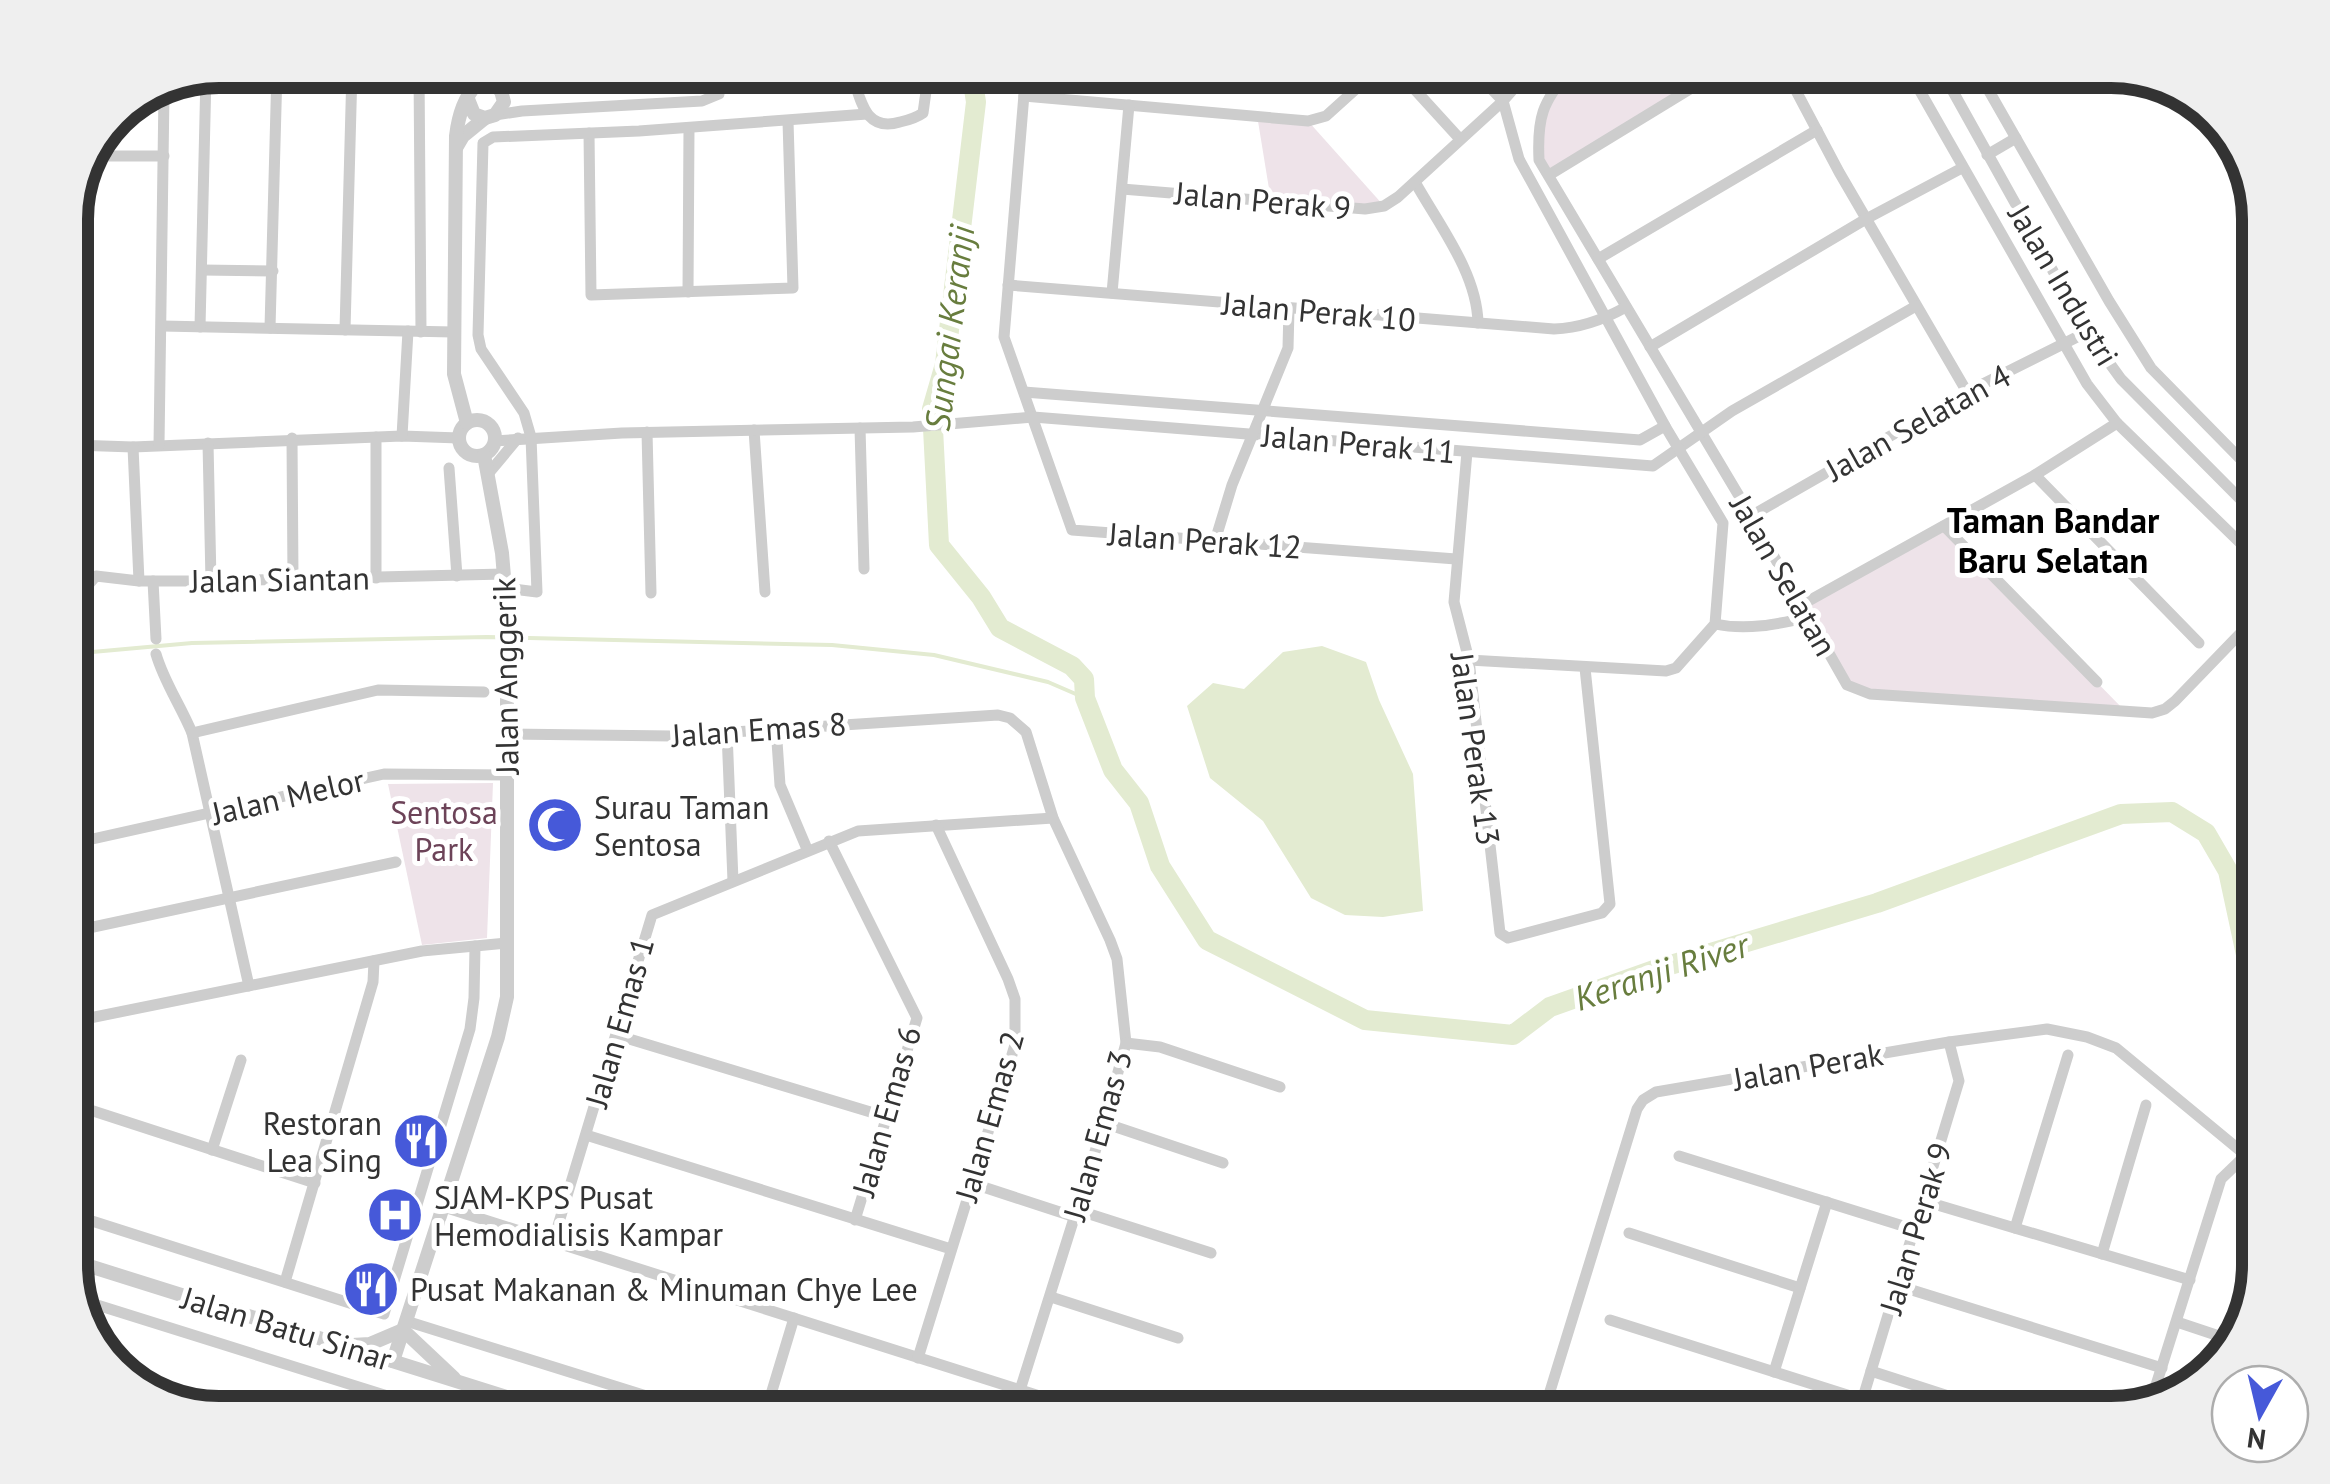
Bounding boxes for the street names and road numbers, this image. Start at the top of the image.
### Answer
street label: Jalan Perak 9 [1171,171,1353,229]
street label: Jalan Industri [1998,195,2129,374]
street label: Jalan Perak 10 [1219,281,1417,340]
street label: Jalan Selatan 4 [1816,354,2018,491]
street label: Jalan Perak 11 [1259,413,1457,472]
street label: Jalan Selatan [1720,485,1847,663]
street label: Jalan Perak 12 [1105,512,1303,568]
street label: Jalan Siantan [188,556,370,602]
street label: Jalan Anggerik [482,576,528,777]
street label: Jalan Perak 13 [1441,648,1510,848]
street label: Jalan Emas 8 [668,702,848,756]
street label: Jalan Melor [206,758,369,834]
street label: Jalan Emas 1 [574,932,663,1114]
street label: Jalan Emas 6 [841,1021,930,1203]
street label: Jalan Emas 2 [944,1026,1033,1208]
street label: Jalan Perak [1728,1032,1887,1100]
street label: Jalan Emas 3 [1052,1045,1141,1227]
street label: Jalan Perak 9 [1869,1137,1961,1320]
street label: Jalan Batu Sinar [175,1276,397,1380]

